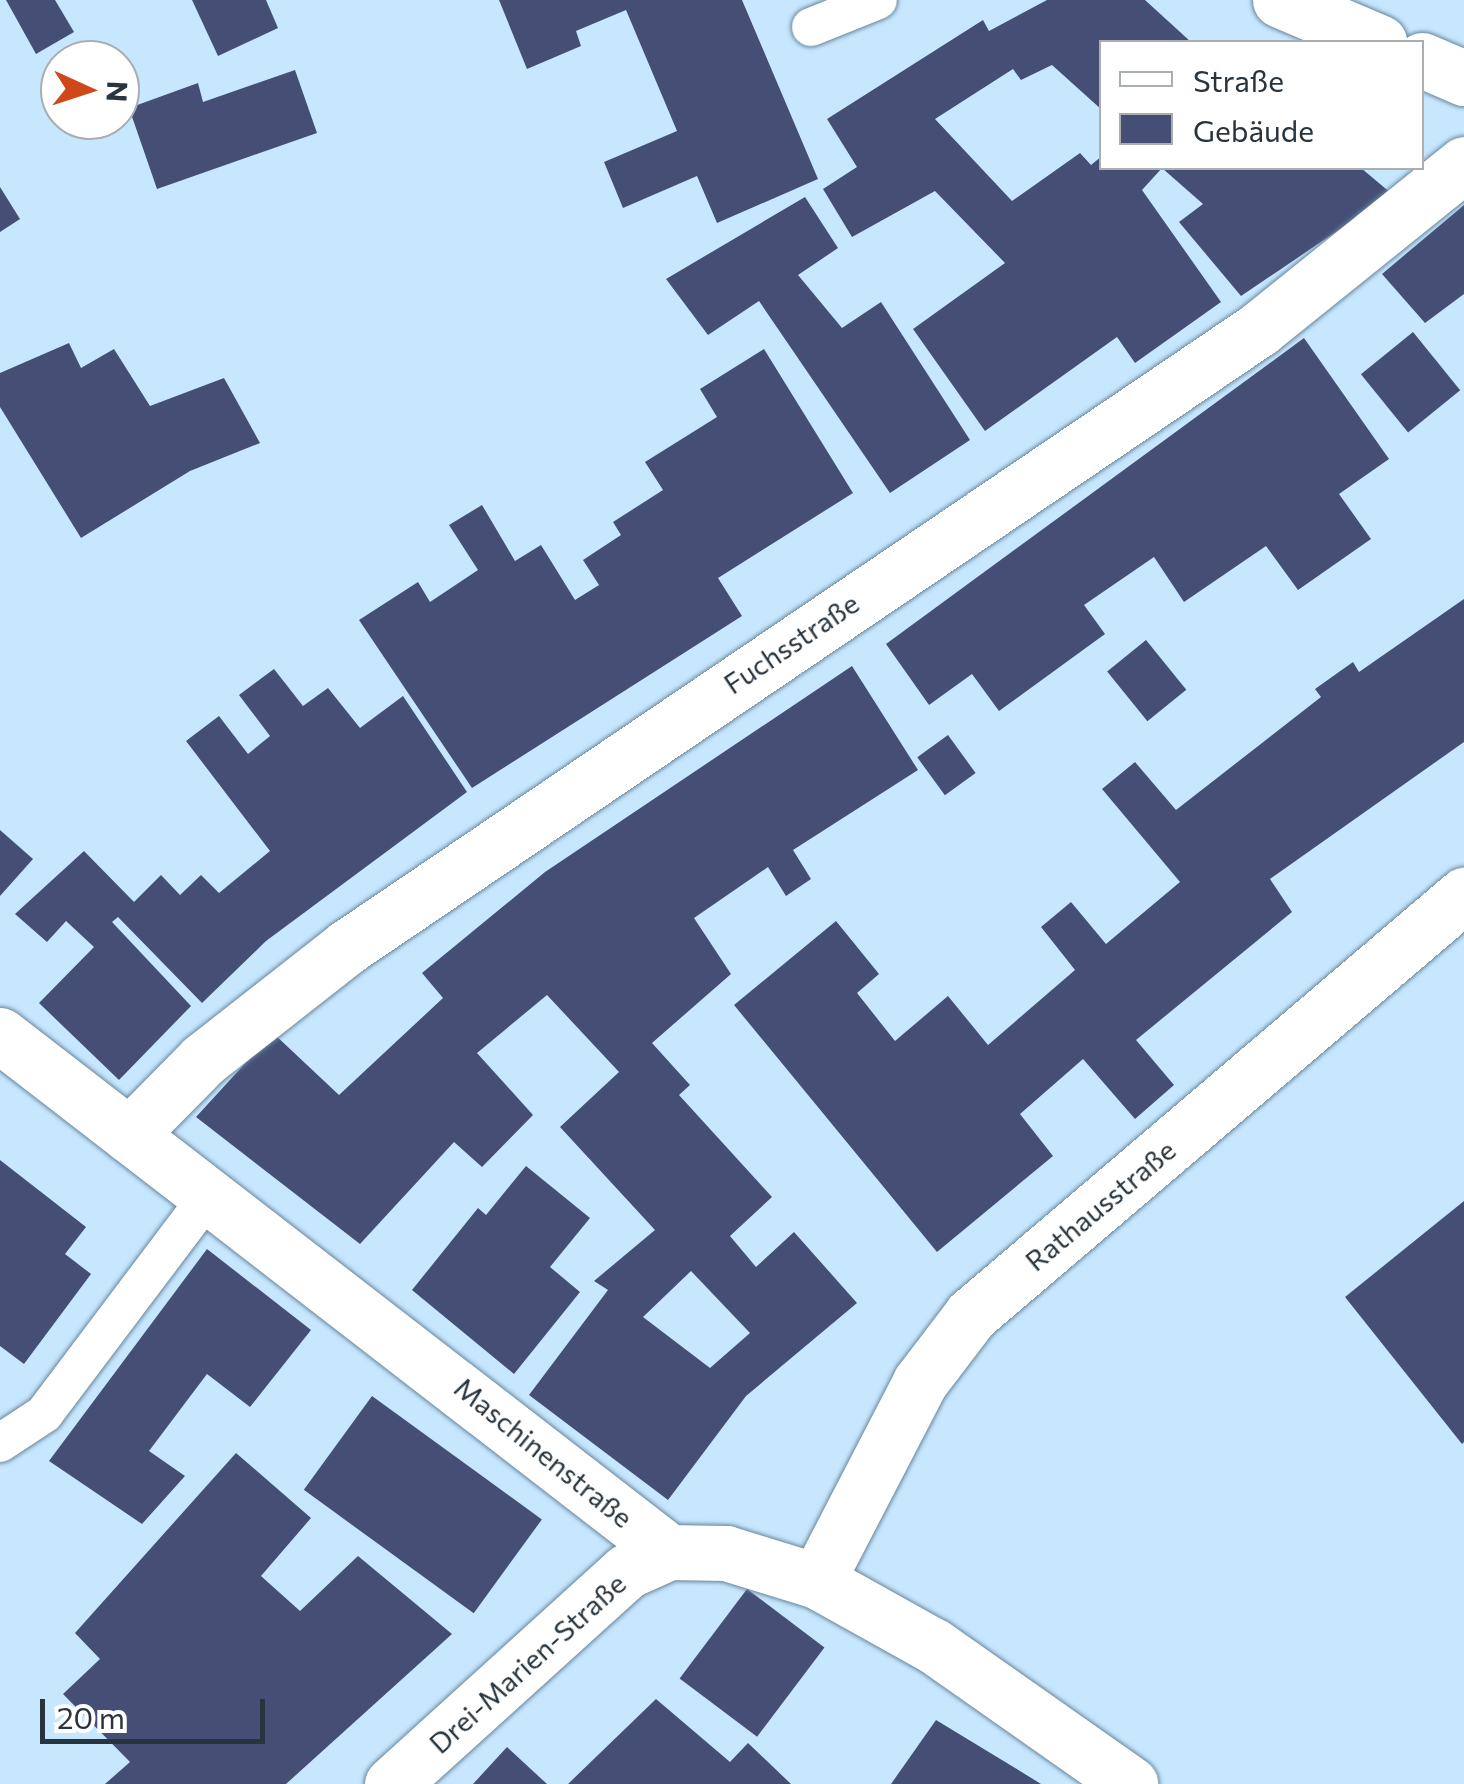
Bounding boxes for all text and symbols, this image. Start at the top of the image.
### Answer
north arrow [40,40,140,140]
legend [1099,40,1424,170]
text: Straße [1193,61,1284,98]
text: N [100,80,135,103]
text: Gebäude [1193,111,1314,148]
street label: Fuchsstraße [717,586,865,700]
street label: Rathausstraße [1018,1133,1182,1277]
street label: Maschinenstraße [448,1370,640,1534]
street label: Drei-Marien-Straße [422,1566,632,1760]
scale bar [45,1679,270,1741]
text: 20 m [57,1698,125,1735]

